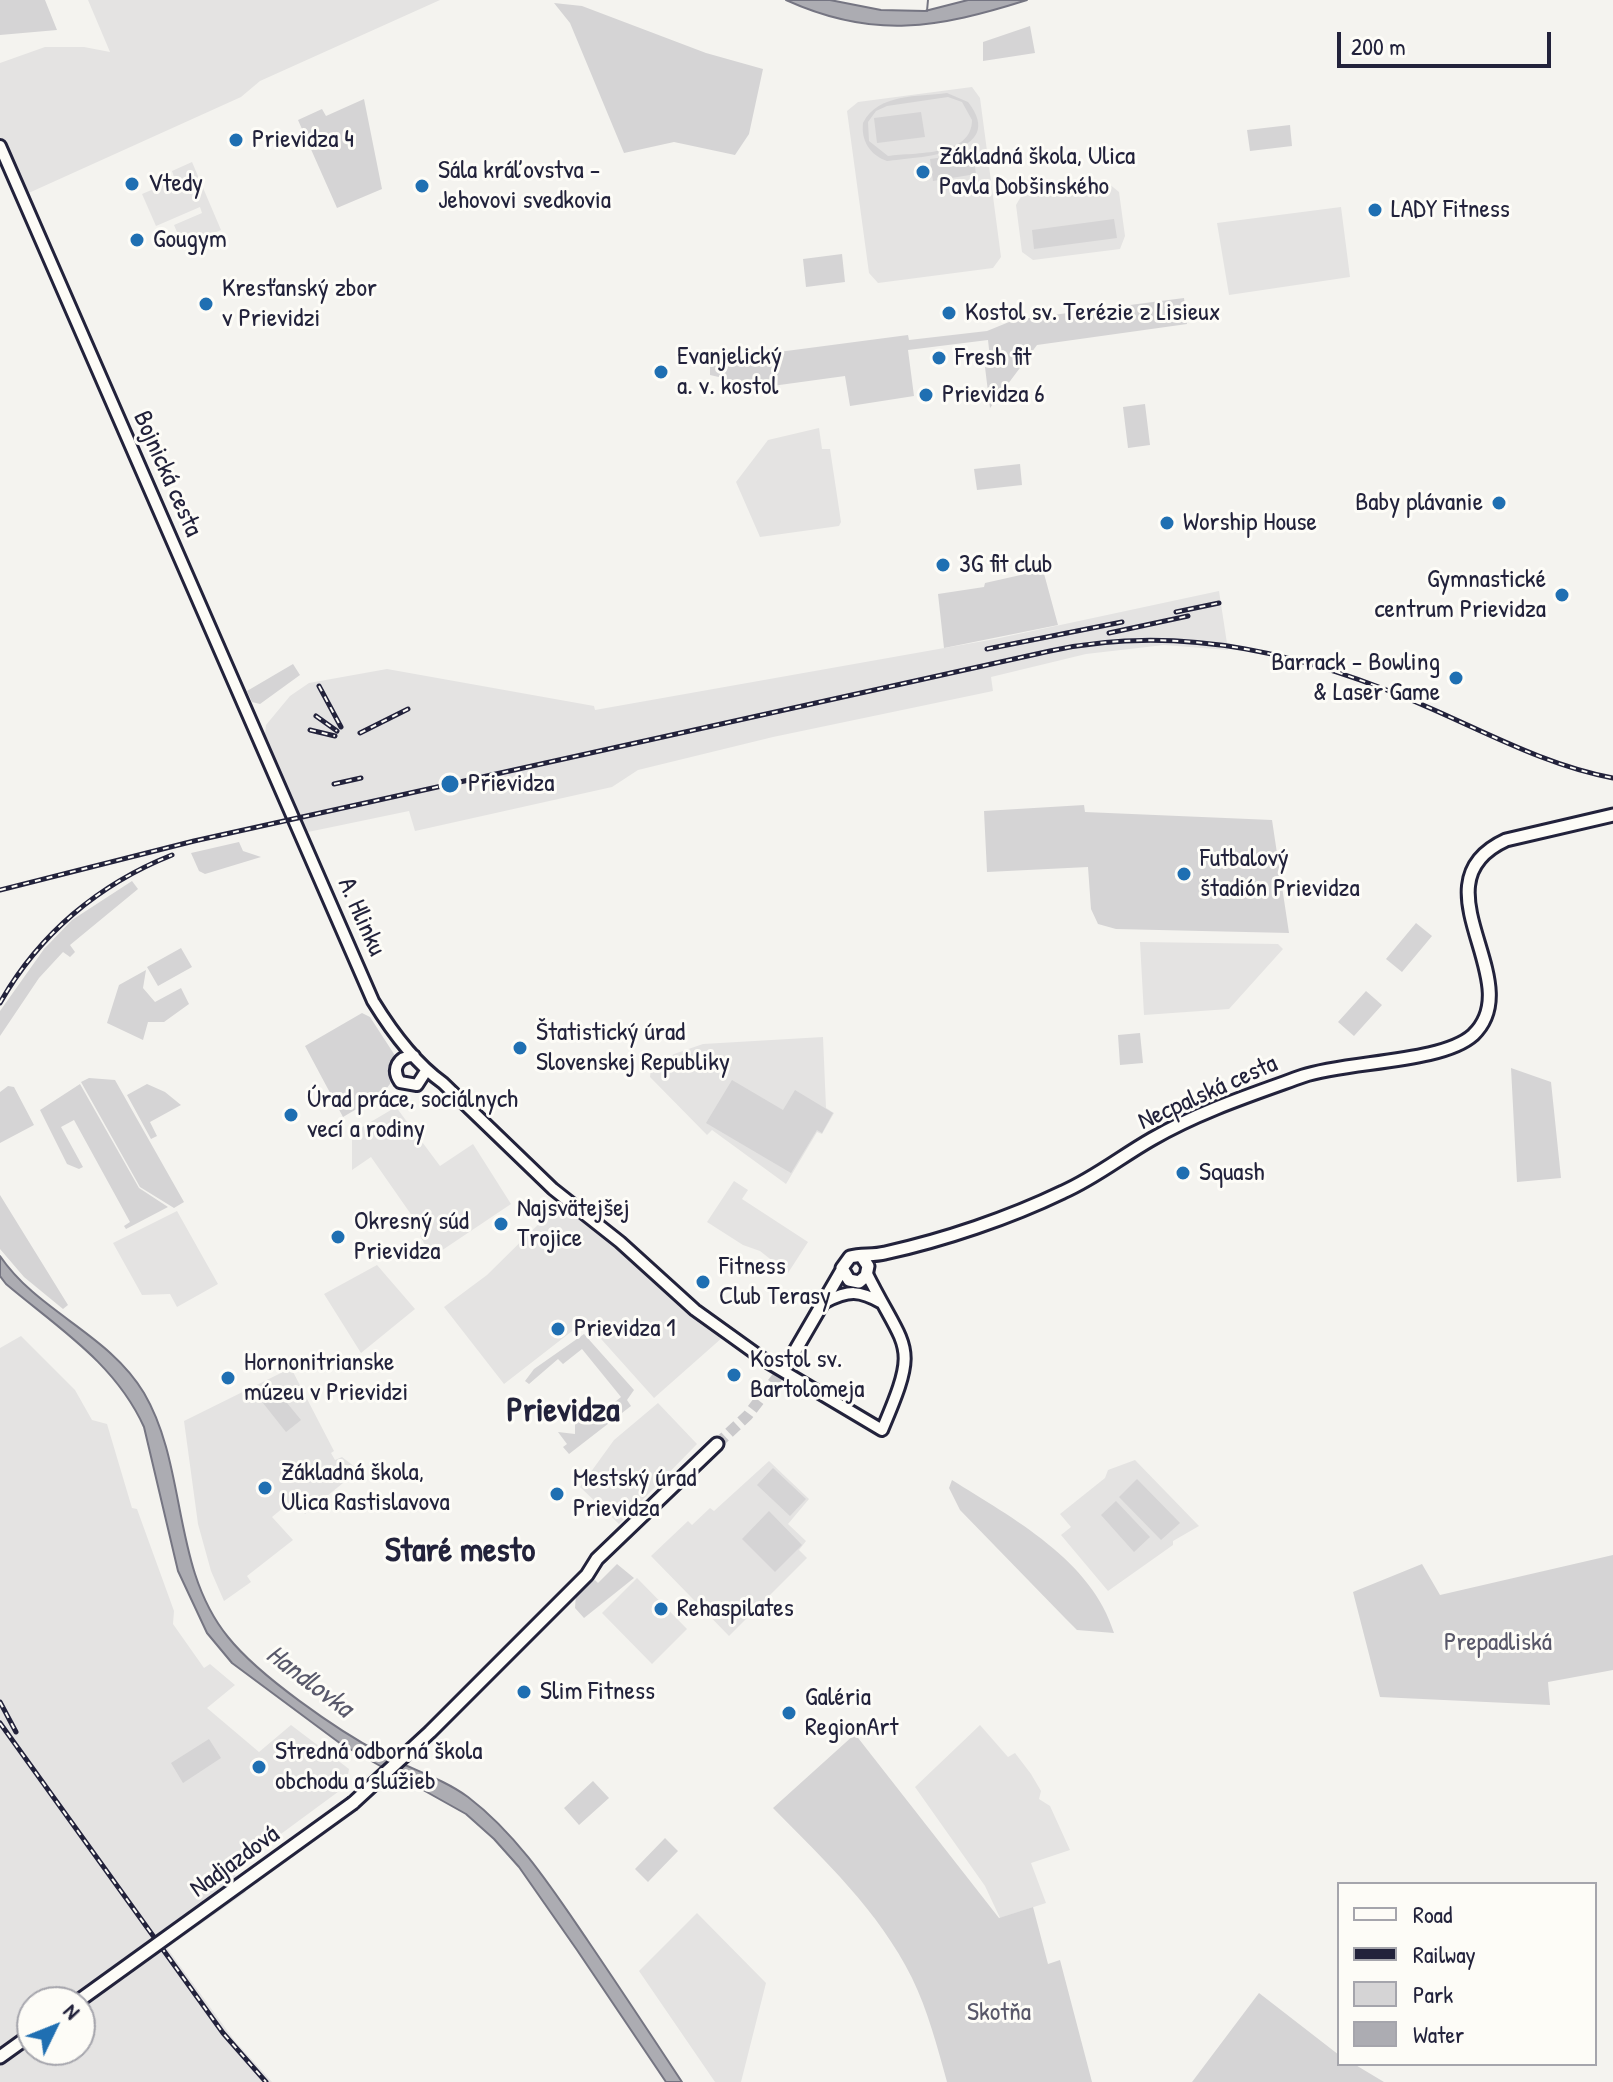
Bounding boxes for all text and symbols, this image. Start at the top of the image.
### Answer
scale bar [1341,16,1555,66]
text: 200 m [1351,30,1406,62]
place label: Prievidza 4 [252,124,354,156]
marker: Prievidza 4 [227,131,245,149]
place label: Základná škola, Ulica Pavla Dobšinského [939,141,1135,202]
place label: Sála kráľovstva - Jehovovi svedkovia [438,155,611,216]
marker: Základná škola, Ulica Pavla Dobšinského [914,163,932,181]
place label: Vtedy [148,168,203,200]
marker: Vtedy [123,175,141,193]
marker: Sála kráľovstva - Jehovovi svedkovia [413,177,431,195]
place label: LADY Fitness [1391,194,1510,226]
marker: LADY Fitness [1366,201,1384,219]
place label: Gougym [153,224,227,256]
marker: Gougym [128,231,146,249]
place label: Kresťanský zbor v Prievidzi [222,273,377,334]
marker: Kresťanský zbor v Prievidzi [197,295,215,313]
place label: Kostol sv. Terézie z Lisieux [965,297,1220,329]
marker: Kostol sv. Terézie z Lisieux [940,304,958,322]
place label: Evanjelický a. v. kostol [677,341,782,402]
place label: Fresh fit [955,342,1031,374]
marker: Fresh fit [930,349,948,367]
marker: Evanjelický a. v. kostol [652,363,670,381]
place label: Prievidza 6 [942,379,1045,411]
marker: Prievidza 6 [917,386,935,404]
street label: Bojnická cesta [126,406,208,542]
place label: Baby plávanie [1355,487,1483,519]
marker: Baby plávanie [1490,494,1508,512]
place label: Worship House [1183,507,1317,539]
marker: Worship House [1158,514,1176,532]
place label: 3G fit club [959,549,1053,581]
marker: 3G fit club [934,556,952,574]
place label: Gymnastické centrum Prievidza [1374,564,1546,626]
marker: Gymnastické centrum Prievidza [1553,586,1571,604]
place label: Barrack - Bowling & Laser Game [1271,647,1440,708]
marker: Barrack - Bowling & Laser Game [1447,669,1465,687]
place label: Prievidza [468,768,554,800]
marker: Prievidza [439,773,461,795]
place label: Futbalový štadión Prievidza [1200,843,1360,904]
marker: Futbalový štadión Prievidza [1175,865,1193,883]
street label: A. Hlinku [330,873,392,961]
place label: Štatistický úrad Slovenskej Republiky [536,1017,730,1078]
marker: Štatistický úrad Slovenskej Republiky [511,1039,529,1057]
street label: Necpalská cesta [1134,1048,1282,1138]
place label: Úrad práce, sociálnych vecí a rodiny [307,1084,518,1146]
marker: Úrad práce, sociálnych vecí a rodiny [282,1106,300,1124]
place label: Squash [1199,1157,1264,1189]
marker: Squash [1174,1164,1192,1182]
place label: Najsvätejšej Trojice [517,1193,630,1254]
place label: Okresný súd Prievidza [354,1206,469,1268]
marker: Najsvätejšej Trojice [492,1215,510,1233]
marker: Okresný súd Prievidza [329,1228,347,1246]
place label: Fitness Club Terasy [719,1251,831,1312]
marker: Fitness Club Terasy [694,1273,712,1291]
place label: Prievidza 1 [574,1313,676,1345]
marker: Prievidza 1 [549,1320,567,1338]
place label: Kostol sv. Bartolomeja [750,1344,865,1406]
place label: Hornonitrianske múzeu v Prievidzi [244,1347,408,1408]
marker: Kostol sv. Bartolomeja [725,1366,743,1384]
marker: Hornonitrianske múzeu v Prievidzi [219,1369,237,1387]
district label: Prievidza [507,1392,619,1432]
place label: Základná škola, Ulica Rastislavova [281,1457,450,1518]
place label: Mestský úrad Prievidza [573,1463,696,1524]
marker: Základná škola, Ulica Rastislavova [256,1479,274,1497]
marker: Mestský úrad Prievidza [548,1485,566,1503]
district label: Staré mesto [385,1532,535,1572]
place label: Rehaspilates [677,1593,794,1625]
marker: Rehaspilates [652,1600,670,1618]
park label: Prepadliská [1444,1627,1552,1659]
water label: Handlovka [259,1638,359,1726]
place label: Slim Fitness [540,1676,655,1708]
place label: Galéria RegionArt [805,1682,898,1744]
marker: Slim Fitness [515,1683,533,1701]
marker: Galéria RegionArt [780,1704,798,1722]
place label: Stredná odborná škola obchodu a služieb [275,1736,482,1798]
marker: Stredná odborná škola obchodu a služieb [250,1758,268,1776]
street label: Nadjazdová [184,1819,286,1905]
legend [1337,1882,1597,2066]
text: Road [1413,1898,1452,1930]
text: Railway [1413,1938,1476,1970]
text: Park [1413,1978,1453,2010]
north arrow [16,1986,96,2066]
text: N [57,1996,87,2026]
park label: Skotňa [967,1997,1031,2029]
text: Water [1413,2018,1464,2050]

